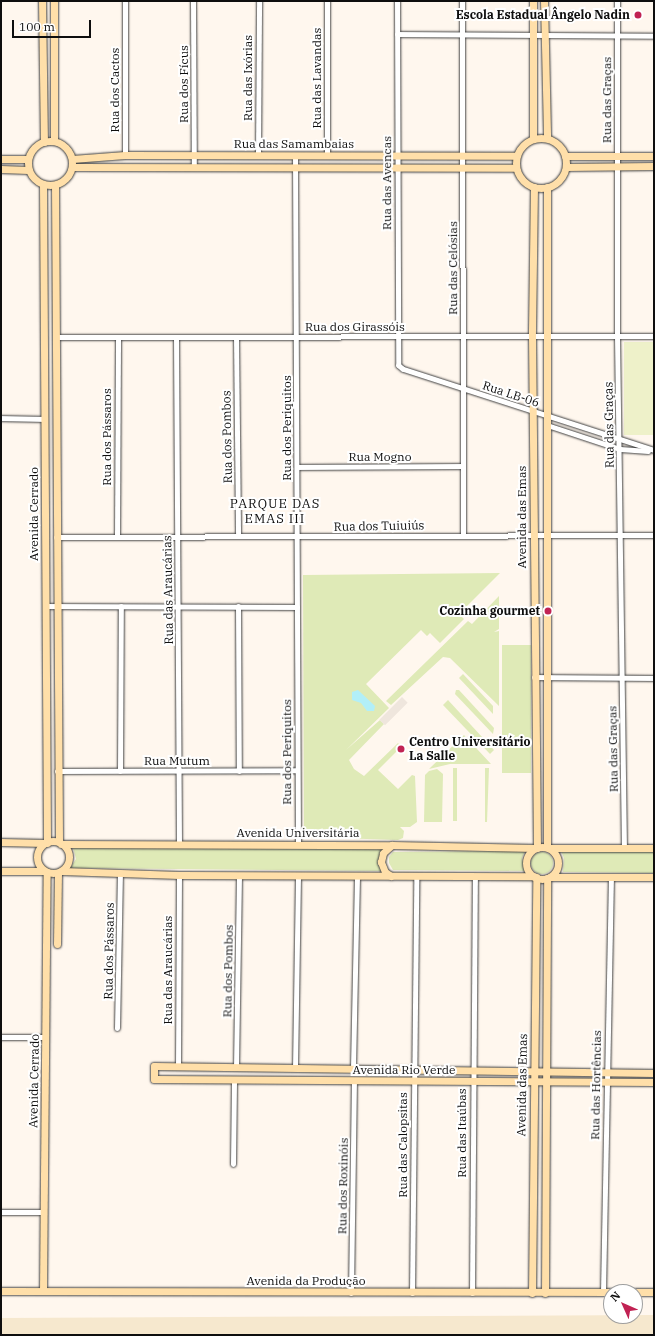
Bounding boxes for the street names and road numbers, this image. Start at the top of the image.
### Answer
street label: Rua das Lavandas [310,28,324,128]
street label: Rua das Ixórias [241,35,255,121]
street label: Rua dos Fícus [177,45,191,123]
street label: Rua dos Cactos [108,48,122,132]
street label: Rua das Graças [600,57,614,143]
street label: Rua das Avencas [380,136,394,230]
street label: Rua das Samambaias [234,137,354,151]
street label: Rua das Celósias [446,221,460,315]
street label: Rua dos Girassóis [305,320,405,334]
street label: Rua dos Periquitos [280,375,294,481]
street label: Rua LB-06 [481,378,541,410]
street label: Rua das Graças [601,382,617,468]
street label: Rua dos Pássaros [100,388,114,486]
street label: Rua dos Pombos [219,390,235,484]
street label: Rua Mogno [349,450,411,464]
street label: Avenida das Emas [515,466,529,568]
street label: Avenida Cerrado [27,467,41,561]
street label: Rua dos Tuiuiús [334,518,424,534]
street label: Rua das Araucárias [160,535,176,645]
street label: Rua dos Periquitos [280,699,294,805]
street label: Rua das Graças [605,706,621,792]
street label: Rua Mutum [144,754,210,768]
street label: Avenida Universitária [236,826,360,840]
street label: Rua dos Pássaros [101,902,117,1000]
street label: Rua das Araucárias [161,916,175,1024]
street label: Rua dos Pombos [220,924,236,1018]
street label: Rua das Hortências [588,1030,604,1140]
street label: Avenida Cerrado [26,1034,42,1128]
street label: Avenida das Emas [514,1034,530,1136]
street label: Avenida Rio Verde [353,1063,455,1077]
street label: Rua das Itaúbas [455,1088,469,1178]
street label: Rua das Calopsitas [396,1092,410,1198]
street label: Rua dos Roxinóis [335,1138,351,1234]
street label: Avenida da Produção [246,1274,366,1288]

